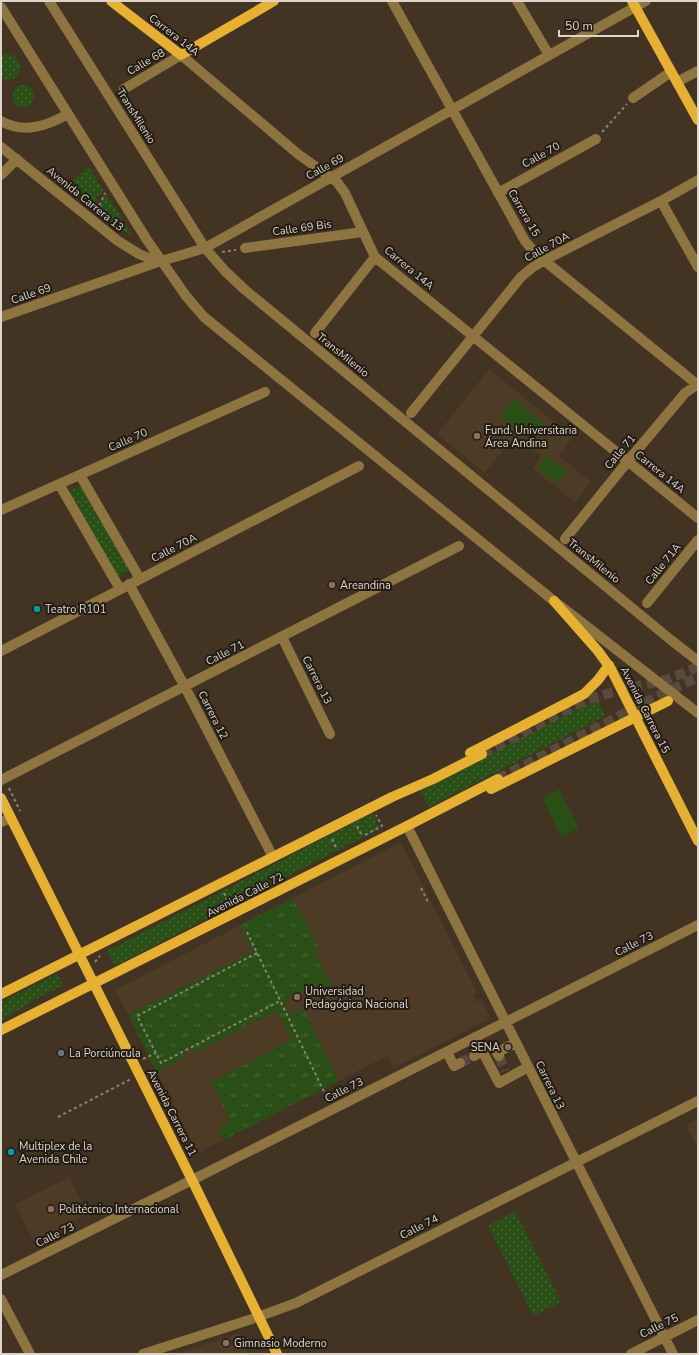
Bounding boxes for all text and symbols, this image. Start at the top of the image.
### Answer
street label: Carrera 14A [146,10,202,60]
scale bar [559,12,638,38]
text: 50 m [565,18,593,34]
street label: Calle 68 [124,45,168,79]
street label: TransMilenio [113,85,159,147]
street label: Calle 70 [519,138,563,172]
street label: Calle 69 [303,150,347,184]
street label: Avenida Carrera 13 [43,163,127,235]
street label: Carrera 15 [504,187,544,240]
street label: Calle 69 Bis [271,216,333,240]
street label: Calle 70A [522,228,572,266]
street label: Carrera 14A [381,243,437,293]
street label: Calle 69 [9,280,53,308]
street label: TransMilenio [314,329,372,381]
place label: Fund. Universitaria Área Andina [485,423,577,451]
street label: Calle 70 [106,425,150,455]
marker: Fund. Universitaria Área Andina [472,431,482,441]
street label: Calle 71 [601,431,639,473]
street label: Carrera 14A [632,447,688,497]
street label: Calle 70A [149,530,199,566]
street label: TransMilenio [565,535,623,587]
street label: Calle 71A [642,540,684,588]
place label: Areandina [340,578,391,593]
marker: Areandina [327,580,337,590]
place label: Teatro R101 [45,602,106,617]
marker: Teatro R101 [32,604,42,614]
street label: Calle 71 [203,637,247,669]
street label: Carrera 13 [298,653,336,707]
street label: Avenida Carrera 15 [617,664,674,756]
street label: Carrera 12 [194,688,232,742]
street label: Avenida Calle 72 [204,869,286,921]
street label: Calle 73 [612,928,656,960]
place label: Universidad Pedagógica Nacional [305,984,409,1012]
marker: Universidad Pedagógica Nacional [292,992,302,1002]
place label: SENA [471,1040,500,1055]
marker: SENA [503,1042,513,1052]
place label: La Porciúncula [69,1046,141,1061]
marker: La Porciúncula [56,1048,66,1058]
street label: Carrera 13 [532,1058,568,1112]
street label: Avenida Carrera 11 [144,1067,200,1159]
street label: Calle 73 [322,1074,366,1106]
place label: Multiplex de la Avenida Chile [19,1139,93,1167]
marker: Multiplex de la Avenida Chile [6,1147,16,1157]
place label: Politécnico Internacional [59,1202,180,1217]
marker: Politécnico Internacional [46,1204,56,1214]
street label: Calle 74 [397,1211,441,1243]
street label: Calle 73 [33,1219,77,1251]
street label: Calle 75 [637,1310,681,1342]
place label: Gimnasio Moderno [234,1336,327,1351]
marker: Gimnasio Moderno [221,1338,231,1348]

